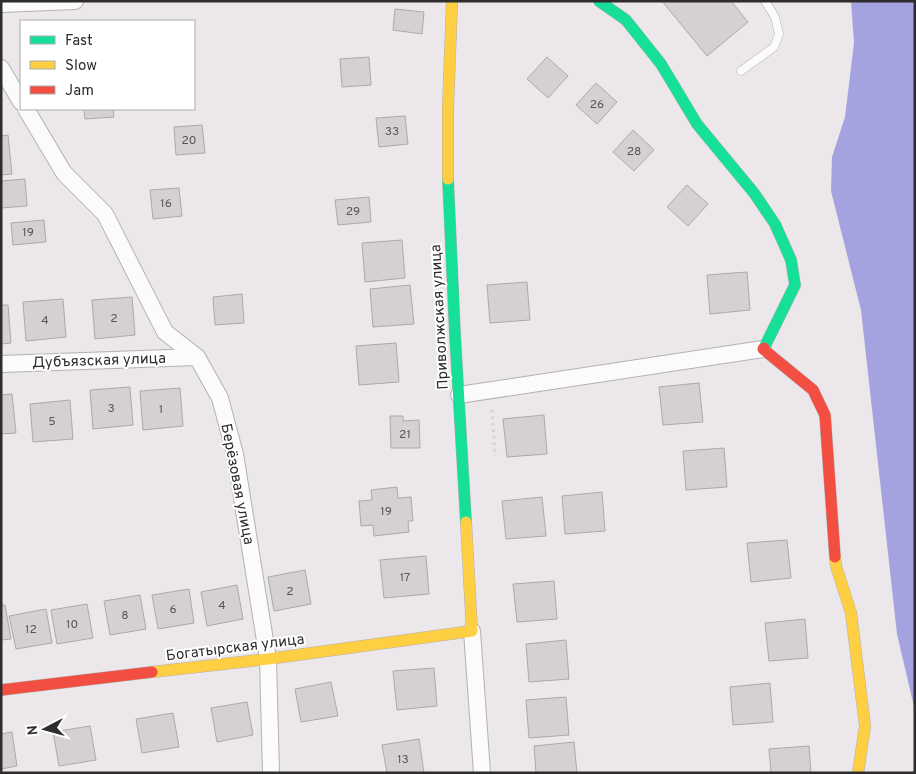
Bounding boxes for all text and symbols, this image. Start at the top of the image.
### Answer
legend [20,20,195,110]
text: Fast [65,32,93,51]
text: Slow [65,57,97,76]
text: Jam [65,82,94,101]
house number: 26 [590,97,604,113]
house number: 33 [385,124,399,140]
house number: 20 [181,133,197,149]
house number: 28 [627,144,641,160]
house number: 16 [160,196,172,212]
house number: 29 [346,204,360,220]
house number: 19 [22,225,34,241]
street label: Приволжская улица [427,244,454,390]
house number: 2 [110,311,118,327]
house number: 4 [41,313,49,329]
street label: Дубъязская улица [32,350,166,373]
house number: 3 [107,401,115,417]
house number: 1 [159,402,163,418]
house number: 5 [48,414,56,430]
street label: Берёзовая улица [215,422,258,546]
house number: 21 [399,427,411,443]
house number: 19 [380,504,392,520]
house number: 17 [400,570,410,586]
house number: 2 [286,584,294,600]
house number: 4 [218,598,226,614]
house number: 6 [169,602,177,618]
house number: 8 [121,608,129,624]
house number: 10 [66,617,78,633]
house number: 12 [25,622,37,638]
street label: Богатырская улица [165,631,305,666]
north arrow [20,704,70,754]
text: N [25,724,43,736]
house number: 13 [397,752,409,768]

